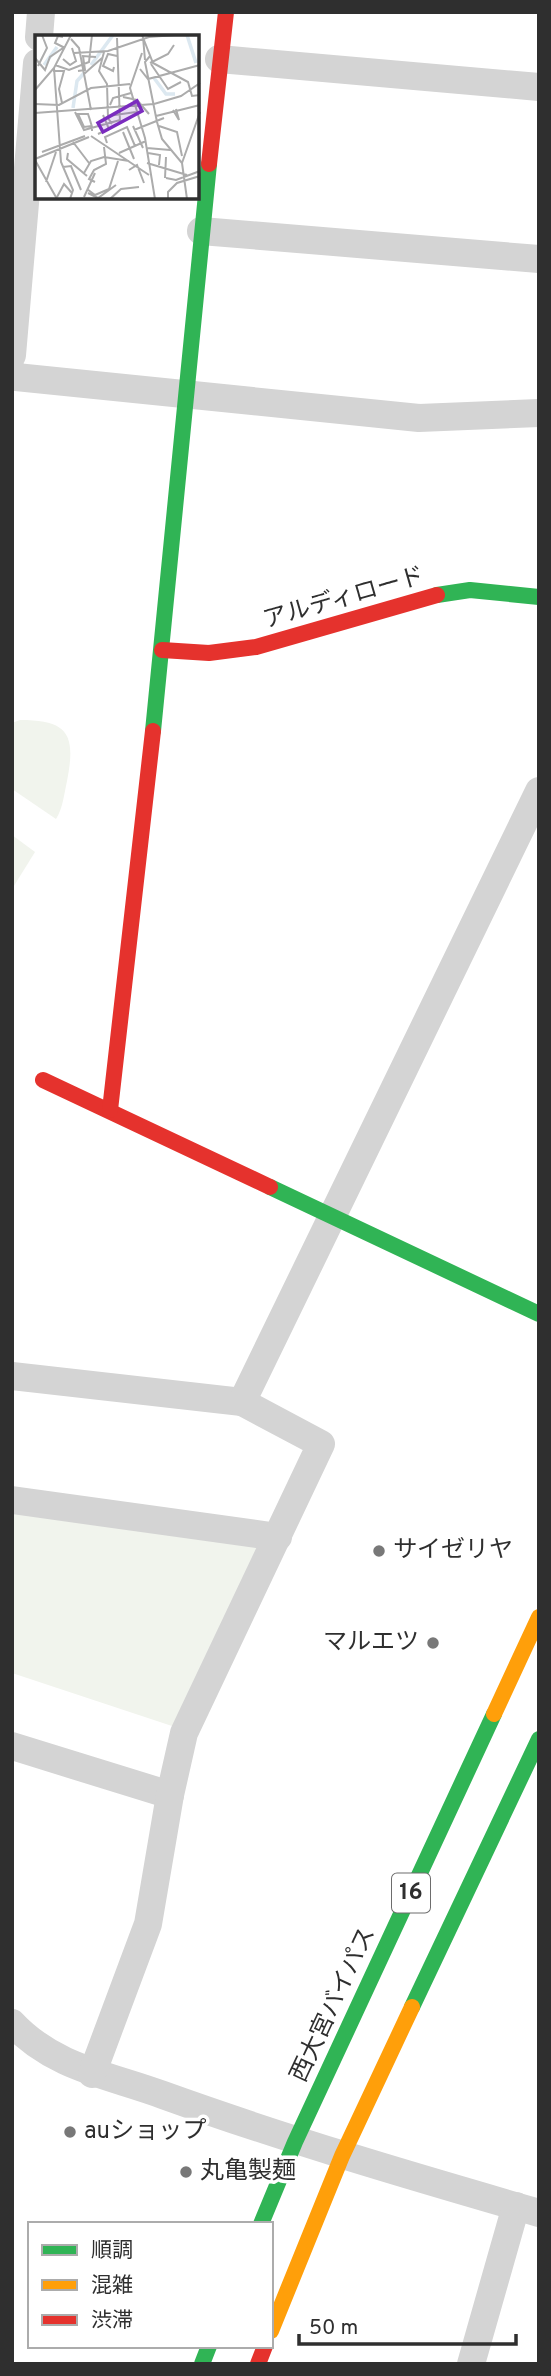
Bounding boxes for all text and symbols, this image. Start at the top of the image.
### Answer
inset map [35,35,200,200]
street label: アルディロード [260,562,428,636]
place label: サイゼリヤ [393,1536,513,1566]
marker: サイゼリヤ [371,1543,387,1559]
place label: マルエツ [323,1628,419,1658]
marker: マルエツ [425,1635,441,1651]
road number: 16 [392,1874,430,1912]
street label: 西大宮バイパス [285,1923,383,2087]
place label: auショップ [84,2117,206,2147]
marker: auショップ [62,2124,78,2140]
place label: 丸亀製麺 [200,2157,296,2187]
marker: 丸亀製麺 [178,2164,194,2180]
legend [28,2222,273,2348]
text: 順調 [91,2238,133,2265]
text: 混雑 [91,2273,133,2300]
scale bar [299,2302,516,2346]
text: 渋滞 [91,2308,133,2335]
text: 50 m [309,2315,358,2342]

